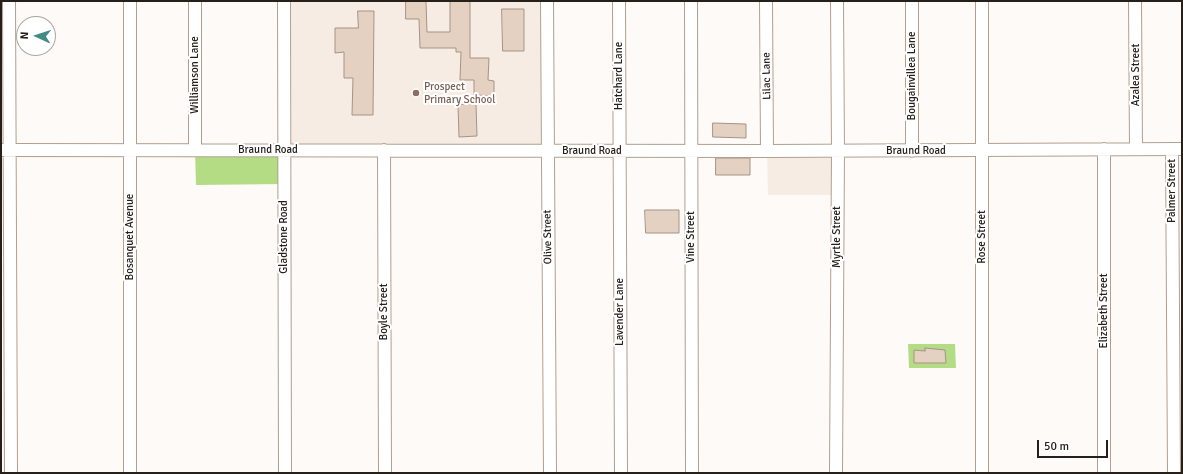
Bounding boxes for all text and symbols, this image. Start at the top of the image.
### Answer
north arrow [16,16,56,56]
text: N [18,31,31,40]
street label: Bougainvillea Lane [905,32,919,120]
street label: Williamson Lane [188,36,202,114]
street label: Hatchard Lane [612,42,626,110]
street label: Azalea Street [1129,44,1143,106]
street label: Lilac Lane [760,52,774,100]
place label: Prospect Primary School [424,80,495,106]
marker: Prospect Primary School [411,88,421,98]
street label: Braund Road [238,143,298,157]
street label: Braund Road [562,144,622,158]
street label: Braund Road [886,144,946,158]
street label: Palmer Street [1165,159,1179,223]
street label: Bosanquet Avenue [123,194,137,280]
street label: Gladstone Road [277,200,291,274]
street label: Myrtle Street [830,206,844,268]
street label: Olive Street [541,210,555,264]
street label: Rose Street [975,210,989,264]
street label: Vine Street [684,211,698,263]
street label: Elizabeth Street [1097,273,1111,349]
street label: Lavender Lane [613,278,627,346]
street label: Boyle Street [377,283,391,341]
scale bar [1039,432,1110,458]
text: 50 m [1044,439,1069,454]

